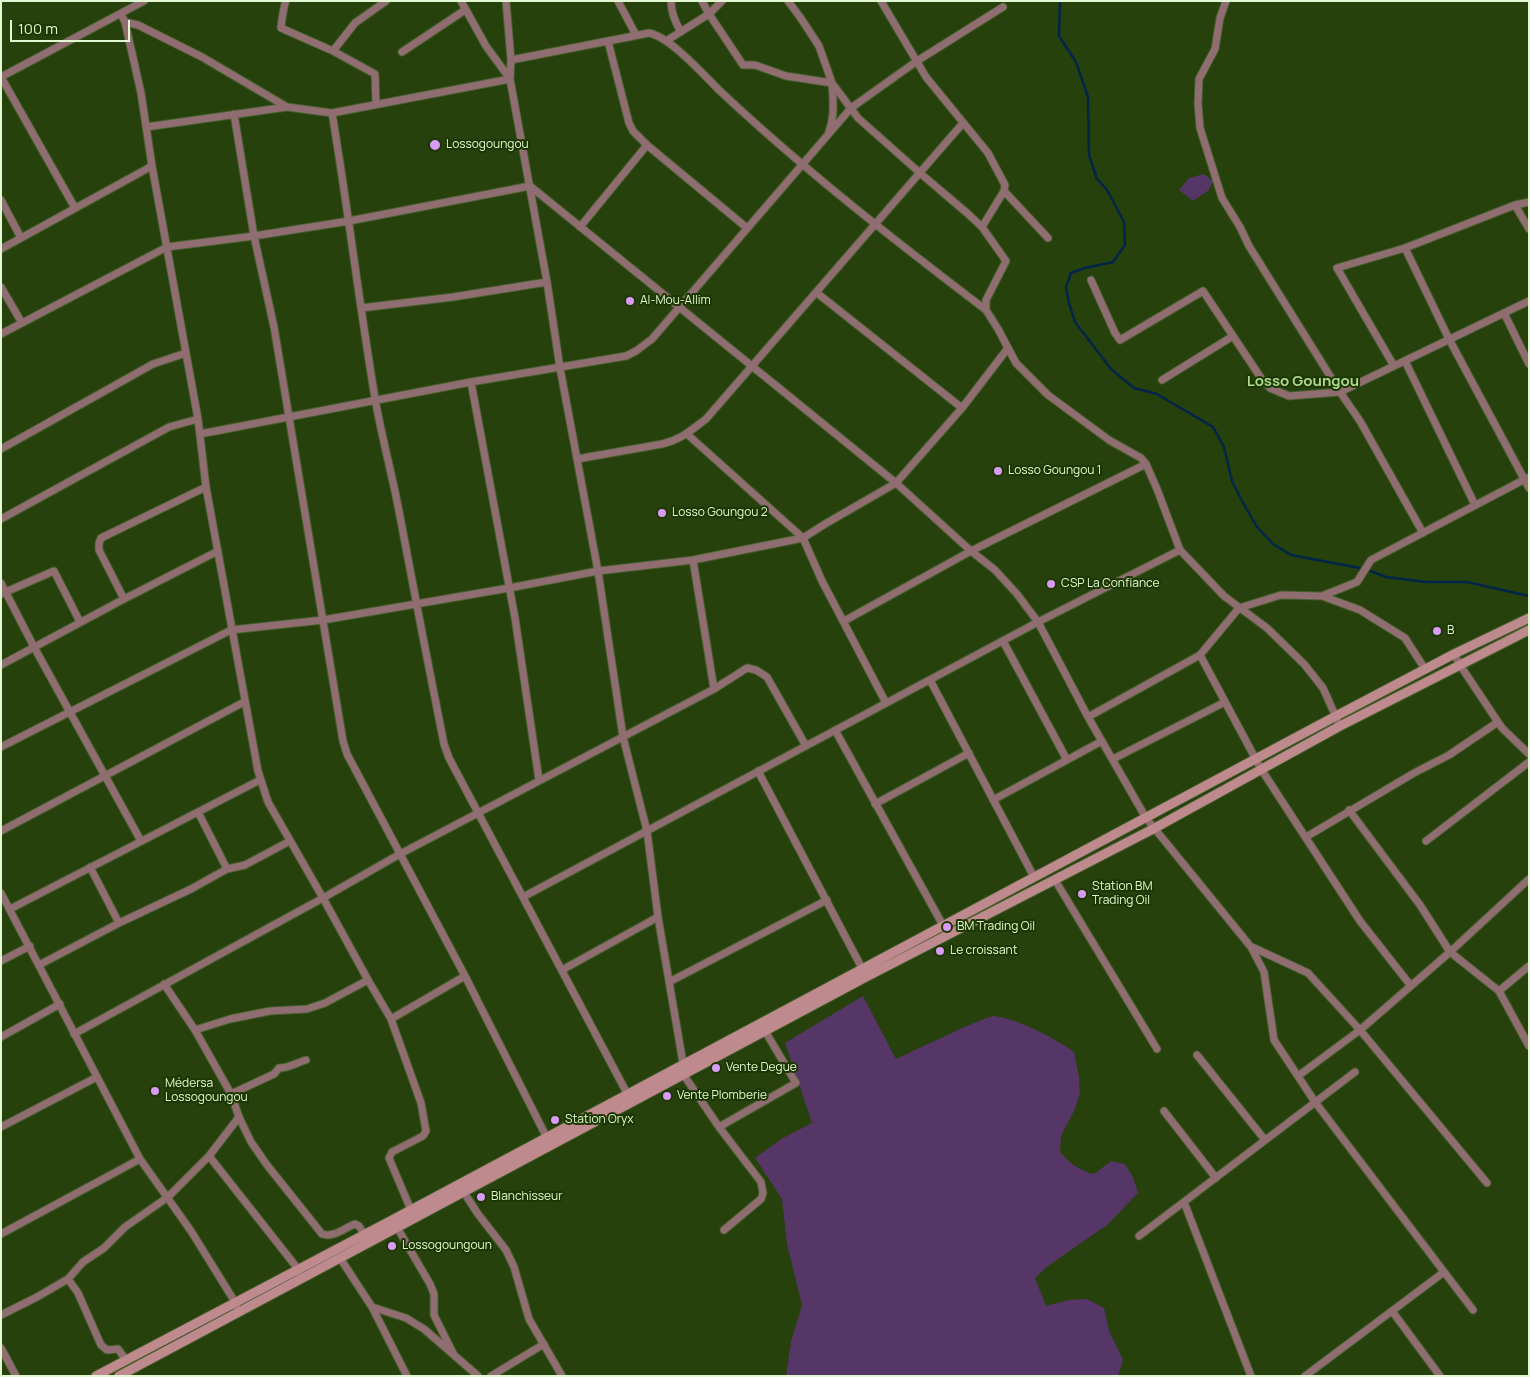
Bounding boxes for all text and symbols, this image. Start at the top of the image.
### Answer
scale bar [12,10,132,42]
text: 100 m [18,18,58,39]
marker: Lossogoungou [428,138,442,152]
place label: Lossogoungou [446,138,529,152]
place label: Al-Mou-Allim [640,294,711,308]
marker: Al-Mou-Allim [624,295,636,307]
district label: Losso Goungou [1247,373,1359,391]
place label: Losso Goungou 1 [1008,464,1101,478]
marker: Losso Goungou 1 [992,465,1004,477]
place label: Losso Goungou 2 [672,506,768,520]
marker: Losso Goungou 2 [656,507,668,519]
place label: CSP La Confiance [1061,577,1159,591]
marker: CSP La Confiance [1045,578,1057,590]
place label: B [1447,624,1454,638]
marker: B [1431,625,1443,637]
place label: Station BM Trading Oil [1092,880,1153,908]
marker: Station BM Trading Oil [1076,888,1088,900]
place label: BM Trading Oil [957,920,1035,934]
marker: BM Trading Oil [941,921,953,933]
place label: Le croissant [950,944,1017,958]
marker: Le croissant [934,945,946,957]
place label: Vente Degue [726,1061,797,1075]
marker: Vente Degue [710,1062,722,1074]
place label: Médersa Lossogoungou [165,1077,248,1105]
marker: Médersa Lossogoungou [149,1085,161,1097]
place label: Vente Plomberie [677,1089,767,1103]
marker: Vente Plomberie [661,1090,673,1102]
place label: Station Oryx [565,1113,634,1127]
marker: Station Oryx [549,1114,561,1126]
place label: Blanchisseur [491,1190,563,1204]
marker: Blanchisseur [475,1191,487,1203]
place label: Lossogoungoun [402,1239,492,1253]
marker: Lossogoungoun [386,1240,398,1252]

